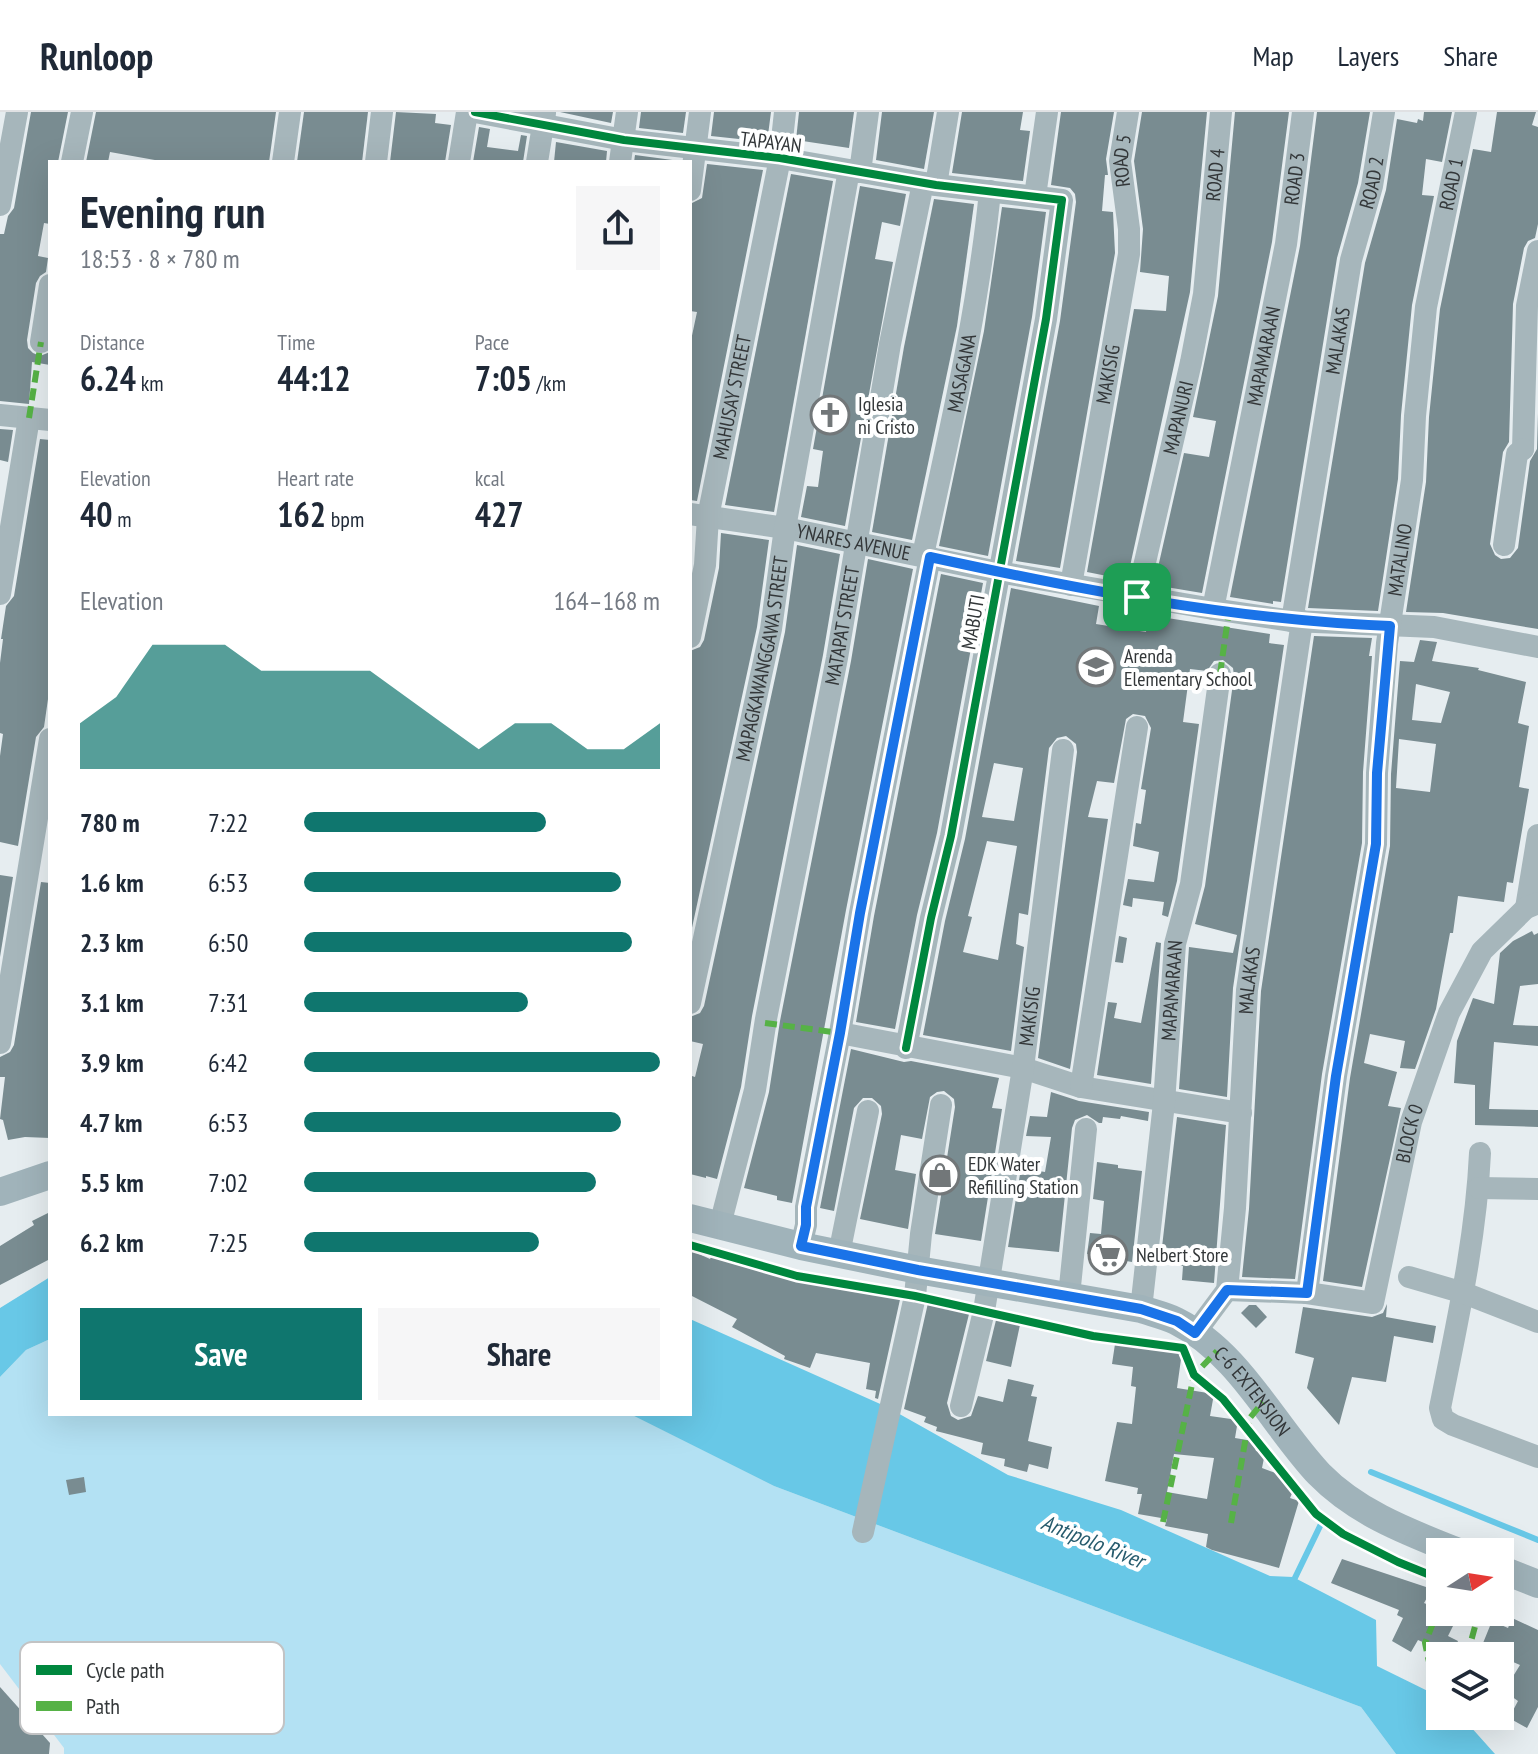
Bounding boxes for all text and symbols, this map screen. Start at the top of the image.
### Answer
text: Runloop [40,31,153,80]
text: Map [1252,37,1294,74]
text: Layers [1338,37,1399,74]
text: Share [1443,37,1498,74]
street label: TAPAYAN [739,125,803,159]
street label: ROAD 5 [1107,132,1137,189]
street label: ROAD 4 [1200,147,1231,202]
street label: ROAD 3 [1278,151,1311,207]
street label: ROAD 2 [1353,155,1390,212]
street label: ROAD 1 [1433,155,1469,212]
text: Evening run [80,183,265,240]
button: share [576,186,660,270]
text: 18:53 · 8 × 780 m [80,242,240,275]
street label: MAPAMARAAN [1241,304,1286,408]
street label: MALAKAS [1320,305,1356,376]
text: Distance [80,328,145,356]
text: Time [277,328,315,356]
text: Pace [475,328,509,356]
street label: MASAGANA [941,331,982,415]
street label: MAHUSAY STREET [707,332,757,462]
street label: MAKISIG [1090,342,1126,406]
text: 6.24 [80,356,136,400]
text: 44:12 [277,356,351,400]
text: 7:05 [475,356,532,400]
text: km [136,369,164,397]
text: /km [532,369,566,397]
street label: MAPANURI [1157,378,1199,457]
place label: Iglesia ni Cristo [858,391,915,440]
church icon: Iglesia ni Cristo [809,394,851,436]
text: Elevation [80,464,151,492]
text: Heart rate [277,464,354,492]
text: kcal [475,464,505,492]
text: 40 [80,492,113,536]
text: 162 [277,492,326,536]
text: 427 [475,492,523,536]
text: m [113,505,132,533]
text: bpm [326,505,364,533]
street label: YNARES AVENUE [794,518,913,567]
street label: MATALINO [1381,522,1418,598]
street label: MAPAGKAWANGGAWA STREET [730,554,794,764]
pin [1103,563,1171,631]
street label: MATAPAT STREET [819,564,865,688]
icon: arrive [1115,575,1159,619]
text: Elevation [80,584,163,617]
text: 164–168 m [554,584,660,617]
street label: MABUTI [955,592,991,652]
place label: Arenda Elementary School [1124,643,1252,692]
school or university icon: Arenda Elementary School [1075,646,1117,688]
text: 780 m [80,806,140,839]
text: 7:22 [208,806,248,839]
text: 1.6 km [80,866,144,899]
text: 6:53 [208,866,248,899]
text: 2.3 km [80,926,144,959]
text: 6:50 [208,926,248,959]
street label: MAPAMARAAN [1155,939,1188,1042]
street label: MALAKAS [1233,945,1266,1015]
street label: MAKISIG [1013,985,1046,1048]
text: 3.1 km [80,986,144,1019]
text: 7:31 [208,986,248,1019]
text: 3.9 km [80,1046,144,1079]
text: 6:42 [208,1046,248,1079]
street label: BLOCK 0 [1390,1101,1429,1165]
text: 4.7 km [80,1106,143,1139]
text: 6:53 [208,1106,248,1139]
place label: EDK Water Refilling Station [968,1151,1078,1200]
shop icon: EDK Water Refilling Station [919,1154,961,1196]
text: 5.5 km [80,1166,144,1199]
text: 7:02 [208,1166,248,1199]
text: 6.2 km [80,1226,144,1259]
text: 7:25 [208,1226,248,1259]
supermarket icon: Nelbert Store [1087,1234,1129,1276]
place label: Nelbert Store [1136,1242,1229,1268]
button: Save [80,1308,362,1400]
button: Share [378,1308,660,1400]
street label: C-6 EXTENSION [1208,1341,1296,1441]
water label: Antipolo River [1038,1508,1151,1575]
north arrow [1426,1538,1514,1626]
map controls [1426,1538,1514,1730]
legend [20,1642,284,1734]
button: layers [1426,1642,1514,1730]
text: Cycle path [86,1656,164,1684]
text: Path [86,1692,120,1720]

